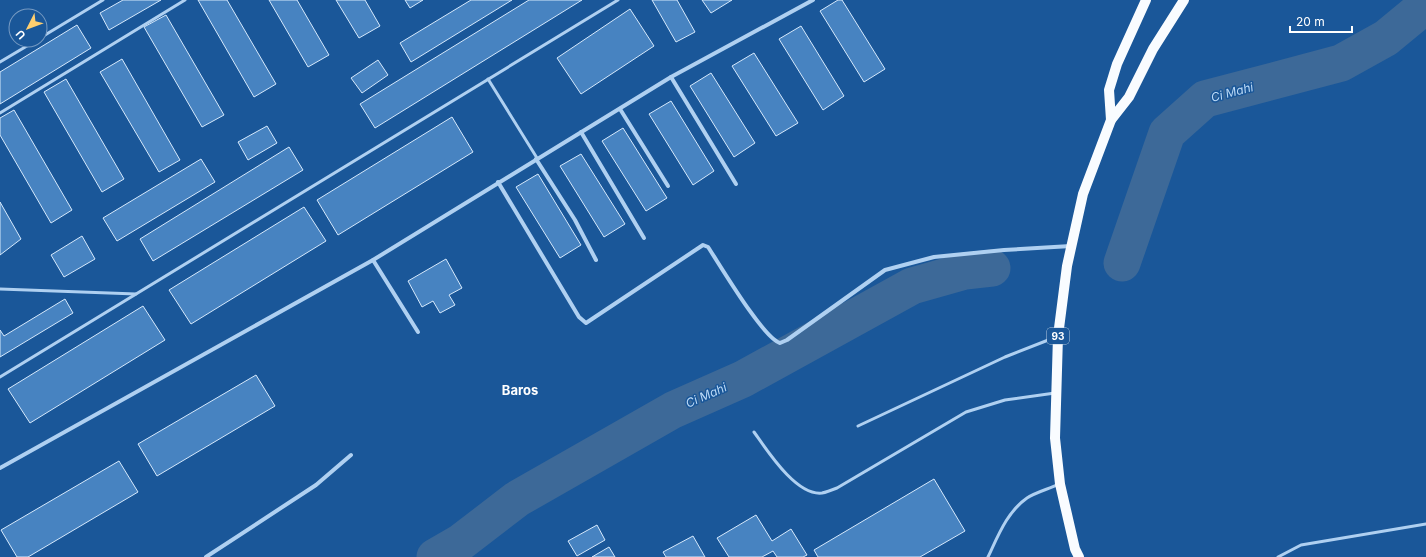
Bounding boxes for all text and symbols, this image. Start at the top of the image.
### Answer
north arrow [8,8,48,48]
scale bar [1290,8,1352,34]
text: 20 m [1296,14,1325,29]
text: U [13,27,28,42]
water label: Ci Mahi [1209,79,1256,105]
road number: 93 [1047,328,1069,344]
water label: Ci Mahi [683,379,730,411]
district label: Baros [502,382,538,398]

